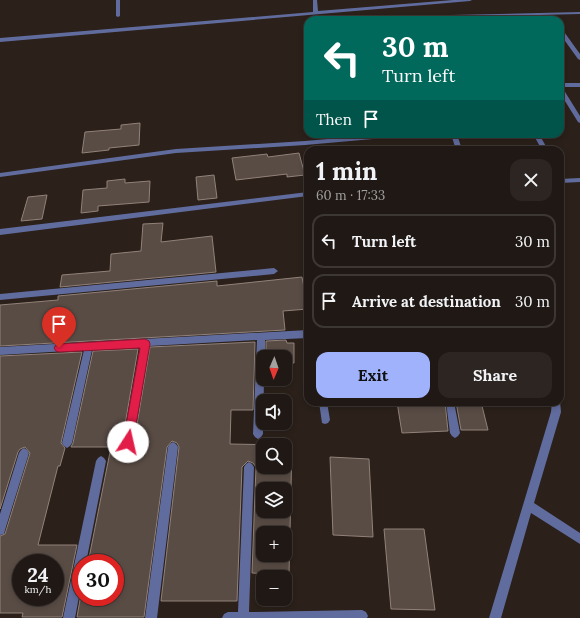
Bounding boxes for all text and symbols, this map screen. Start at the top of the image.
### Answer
text: 30 m [382,29,449,65]
icon: left [316,32,368,84]
text: Turn left [382,64,455,87]
icon: arrive [360,108,382,130]
text: Then [316,110,352,129]
text: 1 min [316,156,377,187]
button: close [510,159,552,201]
text: 60 m · 17:33 [316,187,385,204]
icon: left [318,230,340,252]
text: Turn left [352,232,416,251]
text: 30 m [515,232,550,251]
icon: arrive [318,290,340,312]
text: Arrive at destination [352,292,501,311]
text: 30 m [515,292,550,311]
pin [42,307,76,348]
icon: arrive [48,313,70,335]
north arrow [256,350,292,386]
map controls [256,350,292,606]
button: Exit [316,352,430,398]
button: Share [438,352,552,398]
button: sound [256,394,292,430]
position arrow [107,421,149,463]
button: search [256,438,292,474]
button: layers [256,482,292,518]
button: + [256,526,292,562]
speed limit sign: 30 [72,554,124,606]
text: 24 [27,562,49,587]
button: − [256,570,292,606]
text: km/h [24,583,52,596]

